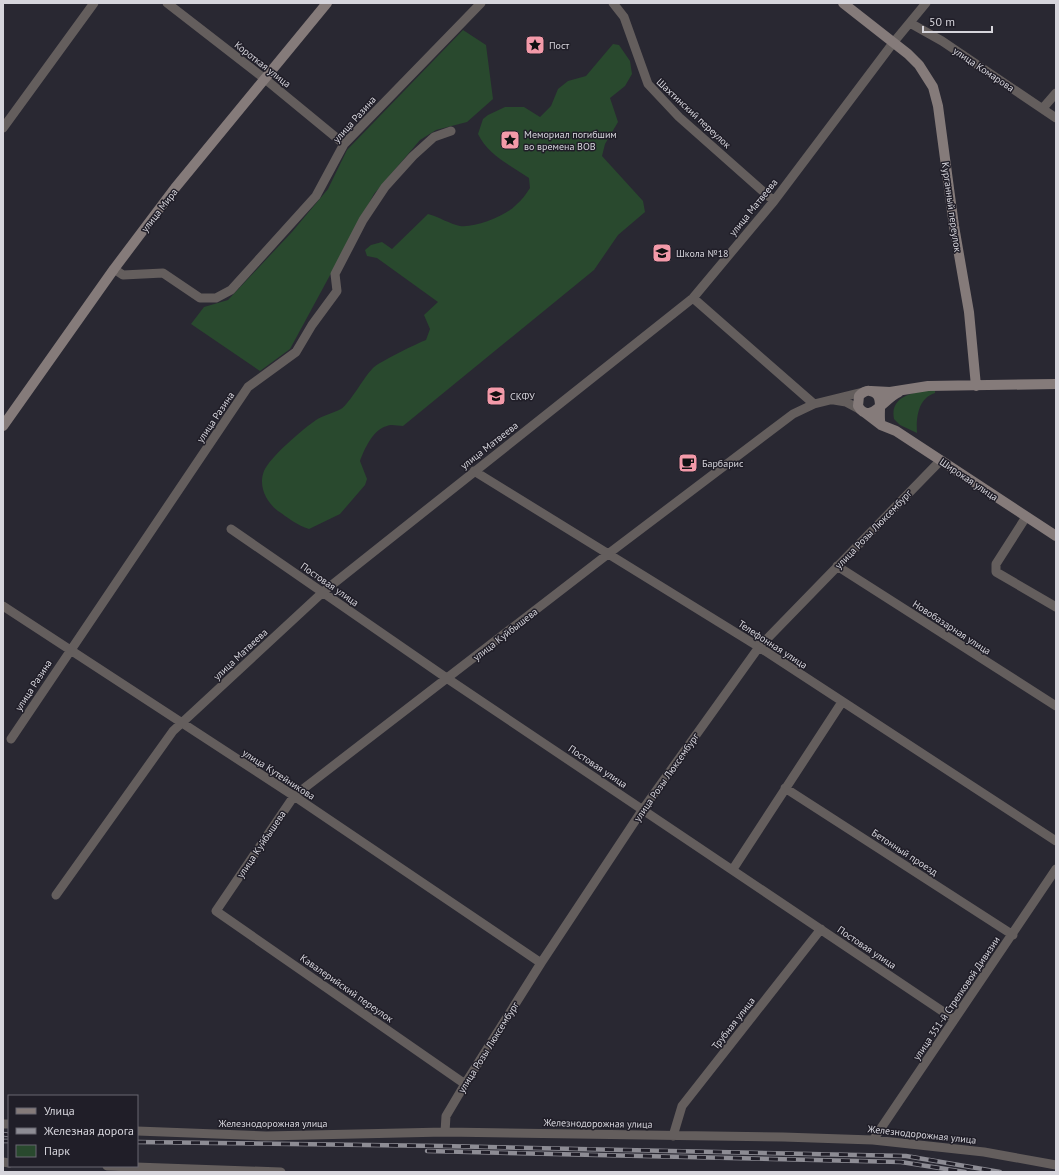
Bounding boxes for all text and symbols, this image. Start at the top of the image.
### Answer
scale bar [923,8,992,34]
text: 50 m [929,14,955,29]
place icon: Пост [524,34,546,56]
street label: Короткая улица [232,38,294,90]
place label: Пост [549,39,569,52]
street label: улица Комарова [951,44,1017,95]
street label: Шахтинский переулок [654,76,734,151]
street label: улица Разина [330,93,379,145]
place label: Мемориал погибшим во времена ВОВ [524,128,617,153]
place icon: Мемориал погибшим во времена ВОВ [499,129,521,151]
street label: Курганный переулок [939,161,964,253]
street label: улица Матвеева [726,176,780,239]
street label: улица Мира [138,186,181,235]
school or university icon: Школа №18 [651,242,673,264]
place label: Школа №18 [676,247,729,260]
school or university icon: СКФУ [485,385,507,407]
street label: улица Разина [194,389,237,445]
place label: СКФУ [510,390,535,403]
street label: улица Матвеева [458,419,521,472]
cafe icon: Барбарис [677,452,699,474]
street label: Широкая улица [937,455,1000,504]
place label: Барбарис [702,457,744,470]
street label: улица Розы Люксембург [832,487,915,572]
street label: Постовая улица [298,559,361,609]
street label: Новобазарная улица [910,597,993,658]
street label: улица Куйбышева [470,605,540,664]
street label: Телефонная улица [736,617,810,672]
street label: улица Матвеева [210,626,270,683]
street label: улица Разина [12,657,55,713]
street label: улица Розы Люксембург [631,730,702,824]
street label: Постовая улица [566,742,630,791]
street label: улица Кутейникова [240,746,318,803]
street label: улица Куйбышева [234,808,289,881]
street label: Бетонный проезд [869,826,941,879]
street label: Постовая улица [835,923,899,972]
street label: улица 351-й Стрелковой Дивизии [910,934,1003,1063]
street label: Кавалерийский переулок [298,951,396,1026]
street label: Трубная улица [709,994,758,1052]
street label: улица Розы Люксембург [455,999,522,1095]
legend [8,1095,138,1167]
text: Улица [44,1103,75,1118]
street label: Железнодорожная улица [542,1116,653,1131]
street label: Железнодорожная улица [217,1117,328,1130]
street label: Железнодорожная улица [866,1122,977,1147]
text: Железная дорога [43,1123,134,1138]
text: Парк [44,1143,70,1158]

